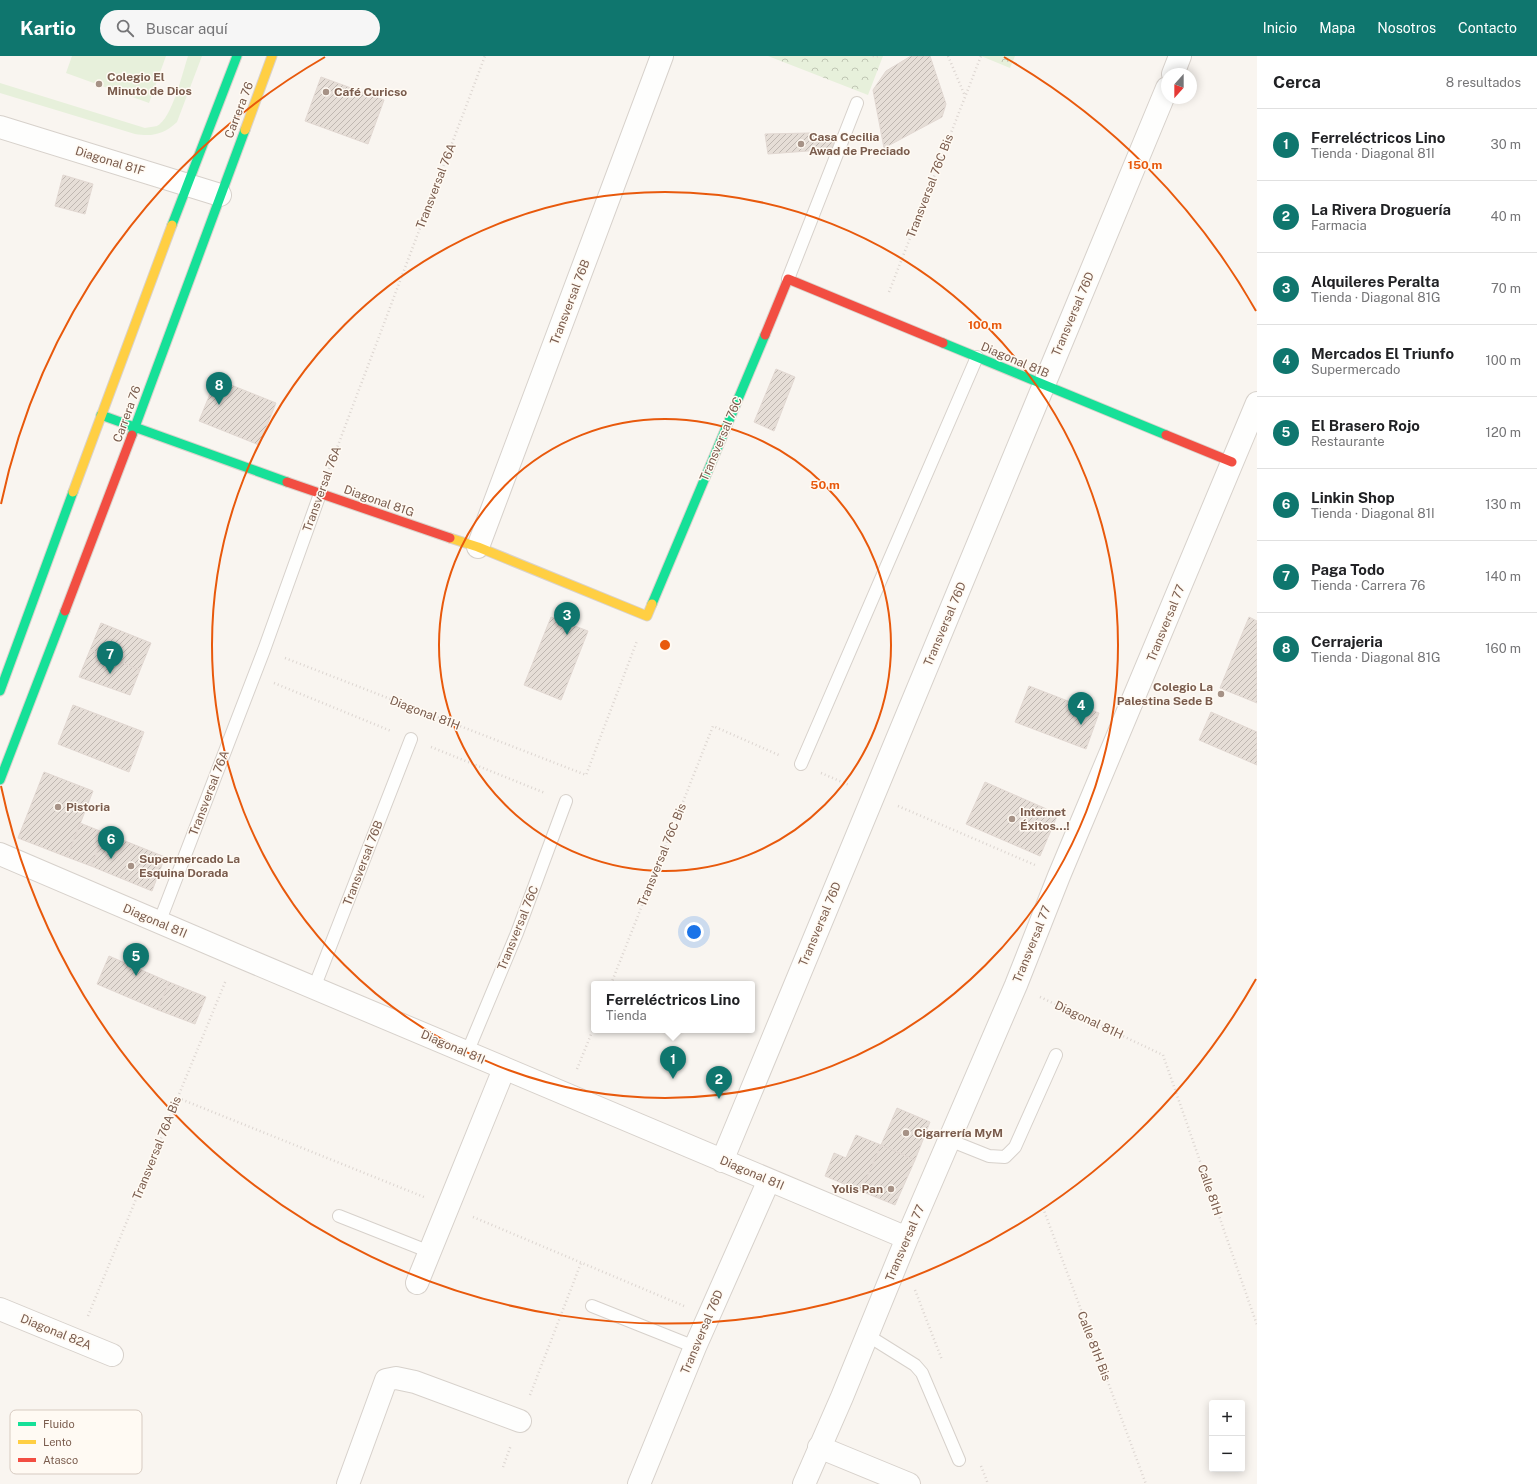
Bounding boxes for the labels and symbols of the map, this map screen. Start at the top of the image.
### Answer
north arrow [1161,68,1197,104]
place label: Colegio El Minuto de Dios [107,70,192,98]
marker: Colegio El Minuto de Dios [94,79,104,89]
street label: Carrera 76 [222,80,256,140]
place label: Café Curicso [334,85,407,99]
marker: Café Curicso [321,87,331,97]
place label: Casa Cecilia Awad de Preciado [809,130,910,158]
street label: Transversal 76C Bis [904,132,956,240]
marker: Casa Cecilia Awad de Preciado [796,139,806,149]
street label: Transversal 76A [413,141,459,231]
street label: Diagonal 81F [74,144,146,178]
text: 150 m [1128,158,1162,172]
street label: Transversal 76B [547,258,593,346]
street label: Transversal 76D [1049,270,1097,358]
text: 100 m [968,318,1002,332]
street label: Diagonal 81B [979,339,1051,381]
pin: 8 [206,372,232,405]
street label: Carrera 76 [110,384,144,444]
street label: Transversal 76C [697,395,745,483]
street label: Transversal 76A [300,444,344,534]
text: 50 m [810,478,840,492]
street label: Diagonal 81G [342,482,416,520]
street label: Transversal 76D [921,580,969,668]
street label: Transversal 77 [1144,582,1188,664]
pin: 3 [554,602,580,635]
centre of rings [658,638,672,652]
pin: 7 [97,641,123,674]
place label: Colegio La Palestina Sede B [1117,680,1213,708]
marker: Colegio La Palestina Sede B [1216,689,1226,699]
pin: 4 [1068,692,1094,725]
street label: Diagonal 81H [388,693,462,733]
street label: Transversal 76A [186,748,232,838]
place label: Pistoria [66,800,110,814]
street label: Transversal 76C Bis [635,801,689,909]
marker: Pistoria [53,802,63,812]
place label: Internet Éxitos...! [1020,805,1070,833]
marker: Internet Éxitos...! [1007,814,1017,824]
street label: Transversal 76B [340,819,386,907]
pin: 6 [98,826,124,859]
place label: Supermercado La Esquina Dorada [139,852,240,880]
marker: Supermercado La Esquina Dorada [126,861,136,871]
street label: Transversal 76D [796,880,844,968]
street label: Transversal 76C [495,884,541,972]
street label: Diagonal 81I [121,901,189,941]
street label: Transversal 77 [1010,903,1054,985]
your location [684,922,704,942]
pin: 5 [123,943,149,976]
street label: Diagonal 81H [1053,998,1125,1042]
street label: Diagonal 81I [419,1027,487,1067]
pin: 1 [660,1046,686,1079]
pin: 2 [706,1066,732,1099]
street label: Transversal 76A Bis [130,1094,184,1202]
place label: Cigarrería MyM [914,1126,1003,1140]
marker: Cigarrería MyM [901,1128,911,1138]
street label: Diagonal 81I [718,1153,786,1193]
street label: Calle 81H [1195,1163,1225,1217]
place label: Yolis Pan [832,1182,883,1196]
marker: Yolis Pan [886,1184,896,1194]
street label: Transversal 77 [883,1203,927,1283]
street label: Transversal 76D [678,1288,726,1376]
street label: Calle 81H Bis [1074,1309,1114,1383]
street label: Diagonal 82A [18,1311,94,1353]
legend [10,1410,142,1474]
text: Fluido [43,1418,75,1430]
text: Lento [43,1436,72,1448]
text: Atasco [43,1454,78,1466]

